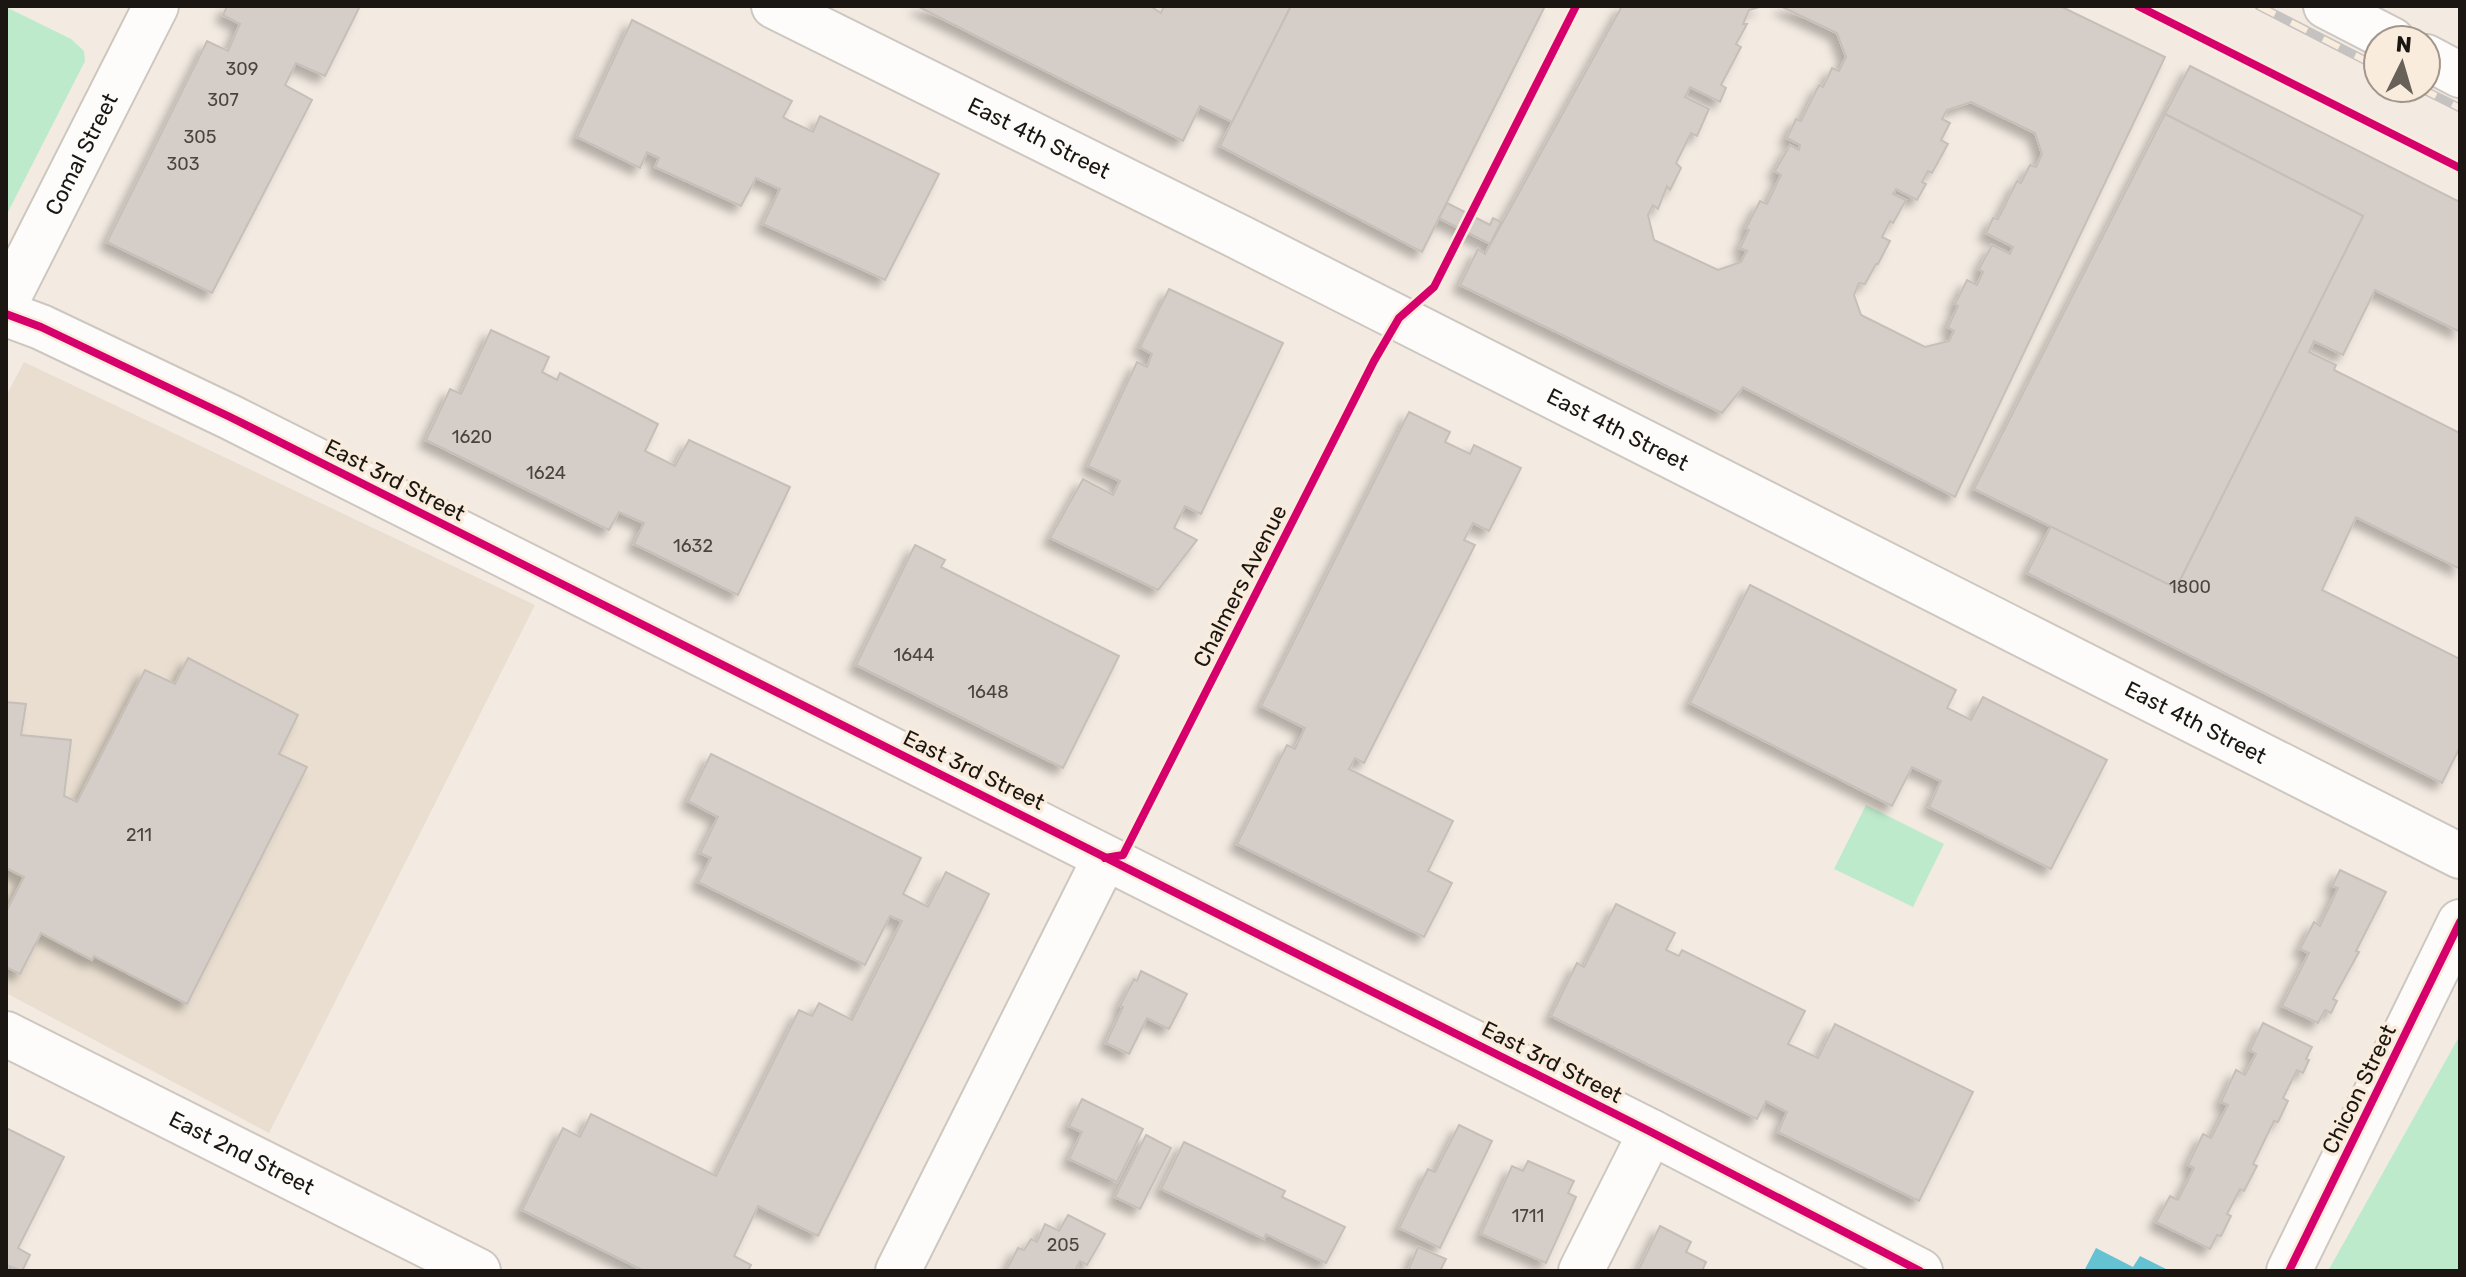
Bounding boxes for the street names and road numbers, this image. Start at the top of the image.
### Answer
street label: Comal Street [39,88,123,220]
street label: East 4th Street [963,91,1115,185]
street label: East 4th Street [1542,382,1694,476]
street label: East 3rd Street [320,433,470,527]
street label: Chalmers Avenue [1187,500,1293,672]
street label: East 4th Street [2120,675,2272,769]
street label: East 3rd Street [899,724,1050,816]
street label: East 3rd Street [1477,1015,1627,1109]
street label: Chicon Street [2316,1020,2402,1158]
street label: East 2nd Street [165,1105,319,1200]

